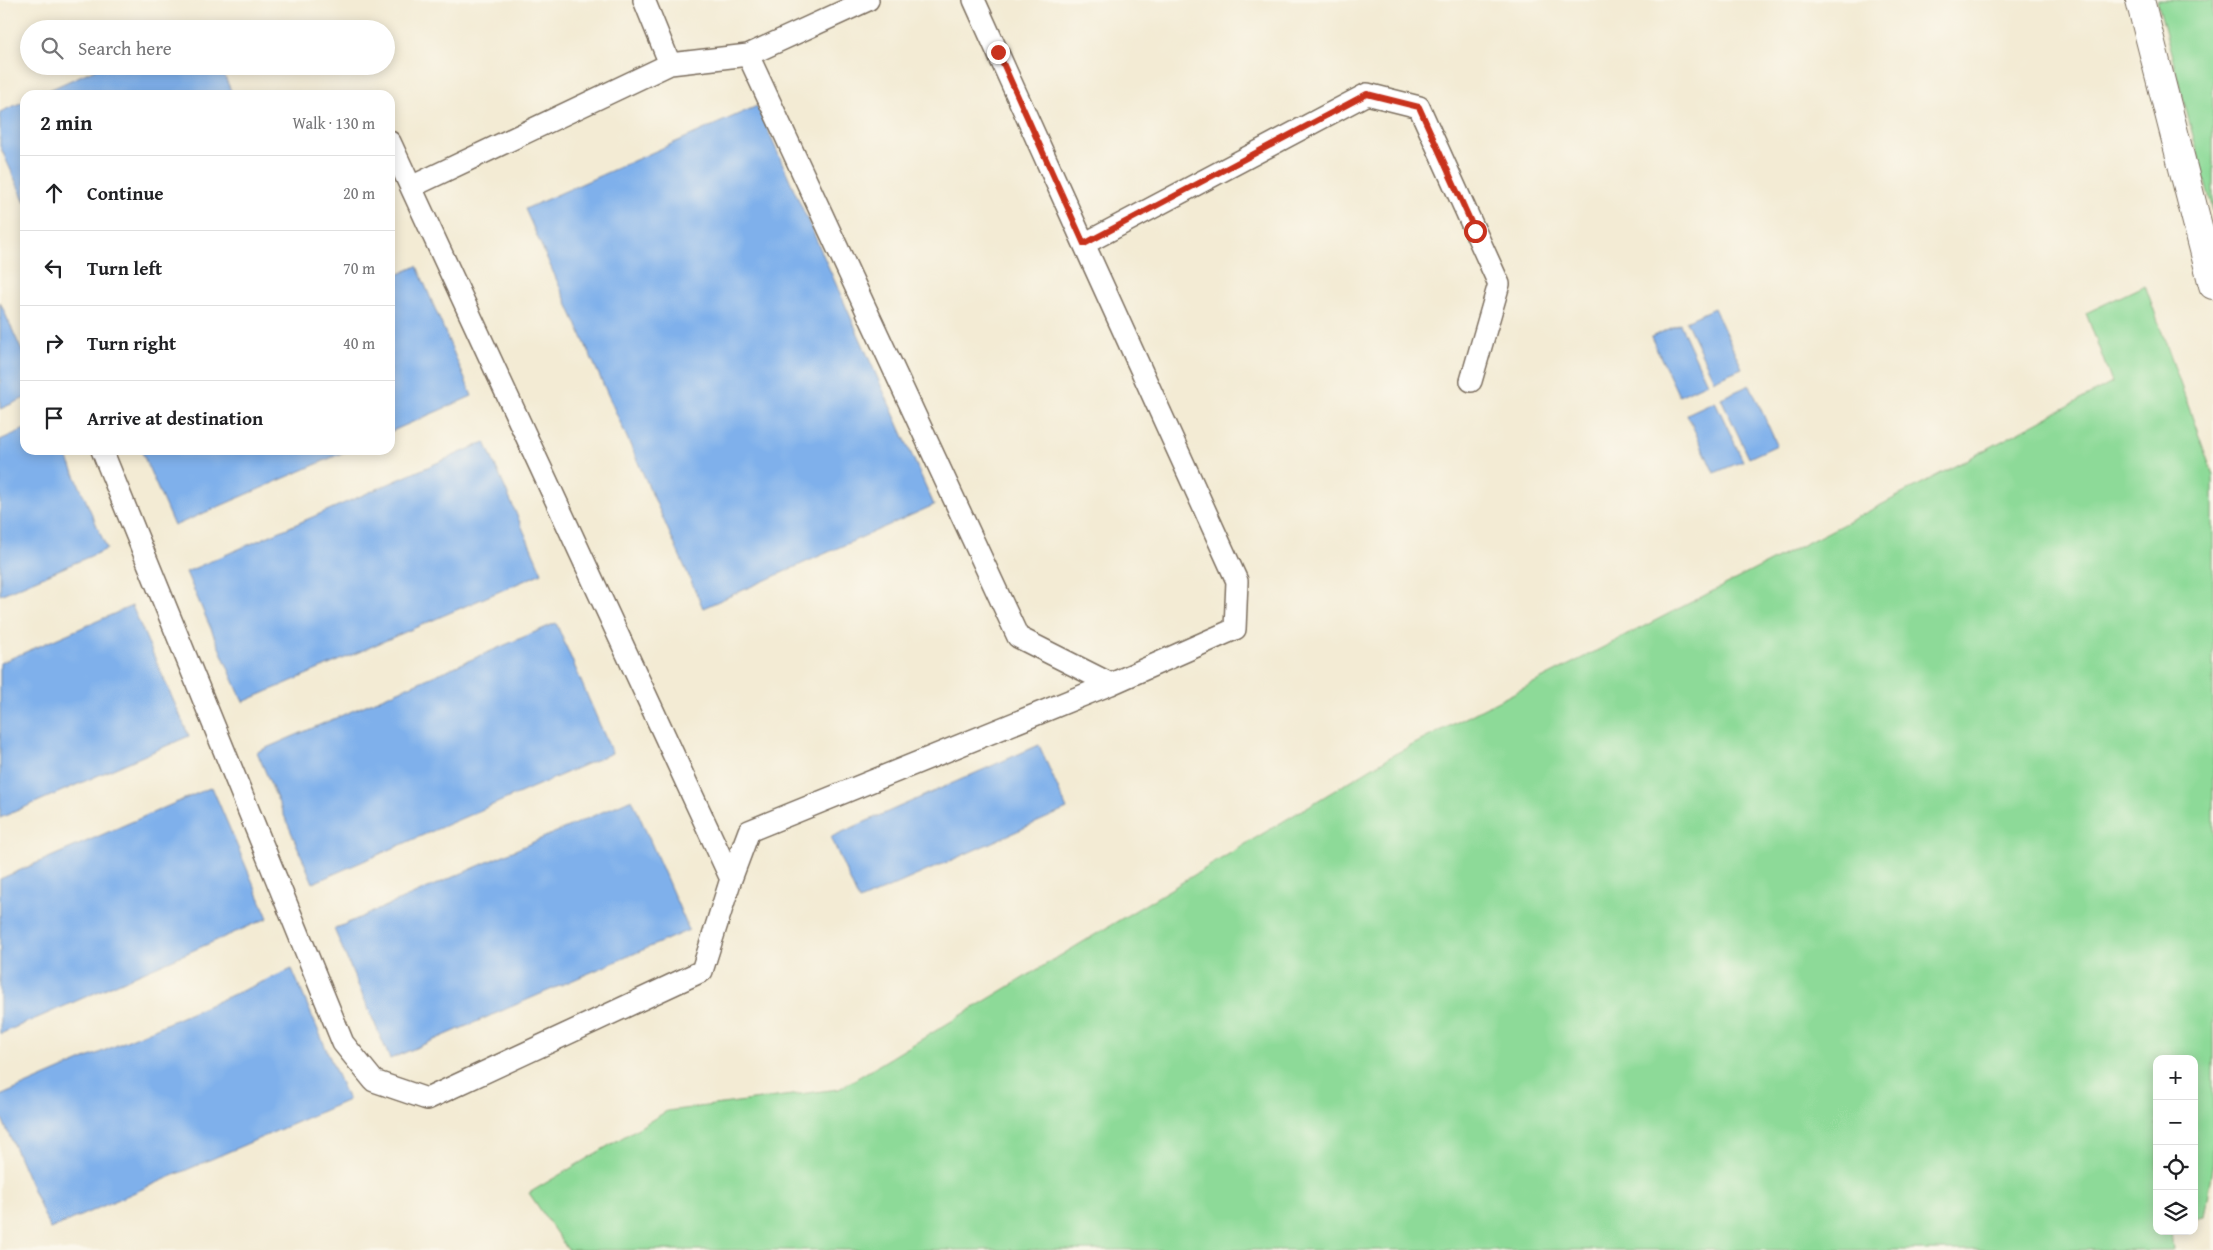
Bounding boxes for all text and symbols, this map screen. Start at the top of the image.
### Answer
search box [20,20,395,75]
icon: search [38,34,66,62]
text: Search here [78,34,172,62]
route end [987,41,1010,64]
text: 2 min [40,107,92,138]
text: Walk · 130 m [292,111,375,135]
icon: ahead [40,179,68,207]
text: Continue [87,179,164,207]
text: 20 m [343,181,375,205]
route start [1464,220,1487,243]
icon: left [40,254,68,282]
text: Turn left [87,254,162,282]
text: 70 m [343,256,375,280]
icon: right [40,329,68,357]
text: Turn right [87,329,176,357]
text: 40 m [343,331,375,355]
icon: arrive [40,404,68,432]
text: Arrive at destination [87,404,263,432]
map controls [2153,1055,2198,1235]
button: + [2153,1055,2198,1100]
button: − [2153,1100,2198,1145]
button: locate [2153,1145,2198,1190]
button: layers [2153,1190,2198,1235]

